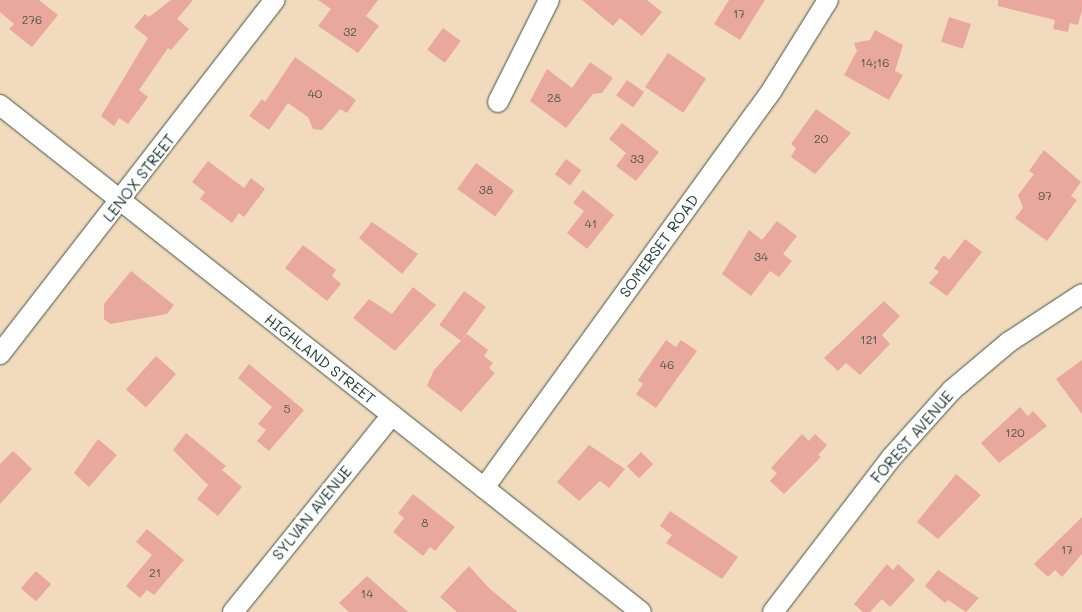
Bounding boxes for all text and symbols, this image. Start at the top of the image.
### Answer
house number: 17 [733,7,745,21]
house number: 276 [22,13,42,27]
house number: 32 [343,25,357,39]
house number: 14;16 [861,56,889,70]
house number: 40 [308,87,322,101]
house number: 28 [547,91,561,105]
street label: LENOX STREET [99,131,179,225]
house number: 20 [814,132,828,146]
house number: 33 [630,152,644,166]
house number: 38 [479,183,493,197]
house number: 97 [1038,189,1052,203]
street label: SOMERSET ROAD [616,191,702,301]
house number: 41 [585,217,597,231]
house number: 34 [754,250,768,264]
street label: HIGHLAND STREET [261,310,379,408]
house number: 121 [860,333,878,347]
house number: 46 [660,358,674,372]
street label: FOREST AVENUE [867,387,957,487]
house number: 5 [284,402,290,416]
house number: 120 [1005,426,1025,440]
street label: SYLVAN AVENUE [269,462,355,564]
house number: 8 [421,516,429,530]
house number: 17 [1061,543,1073,557]
house number: 21 [149,566,161,580]
house number: 14 [361,587,373,601]

